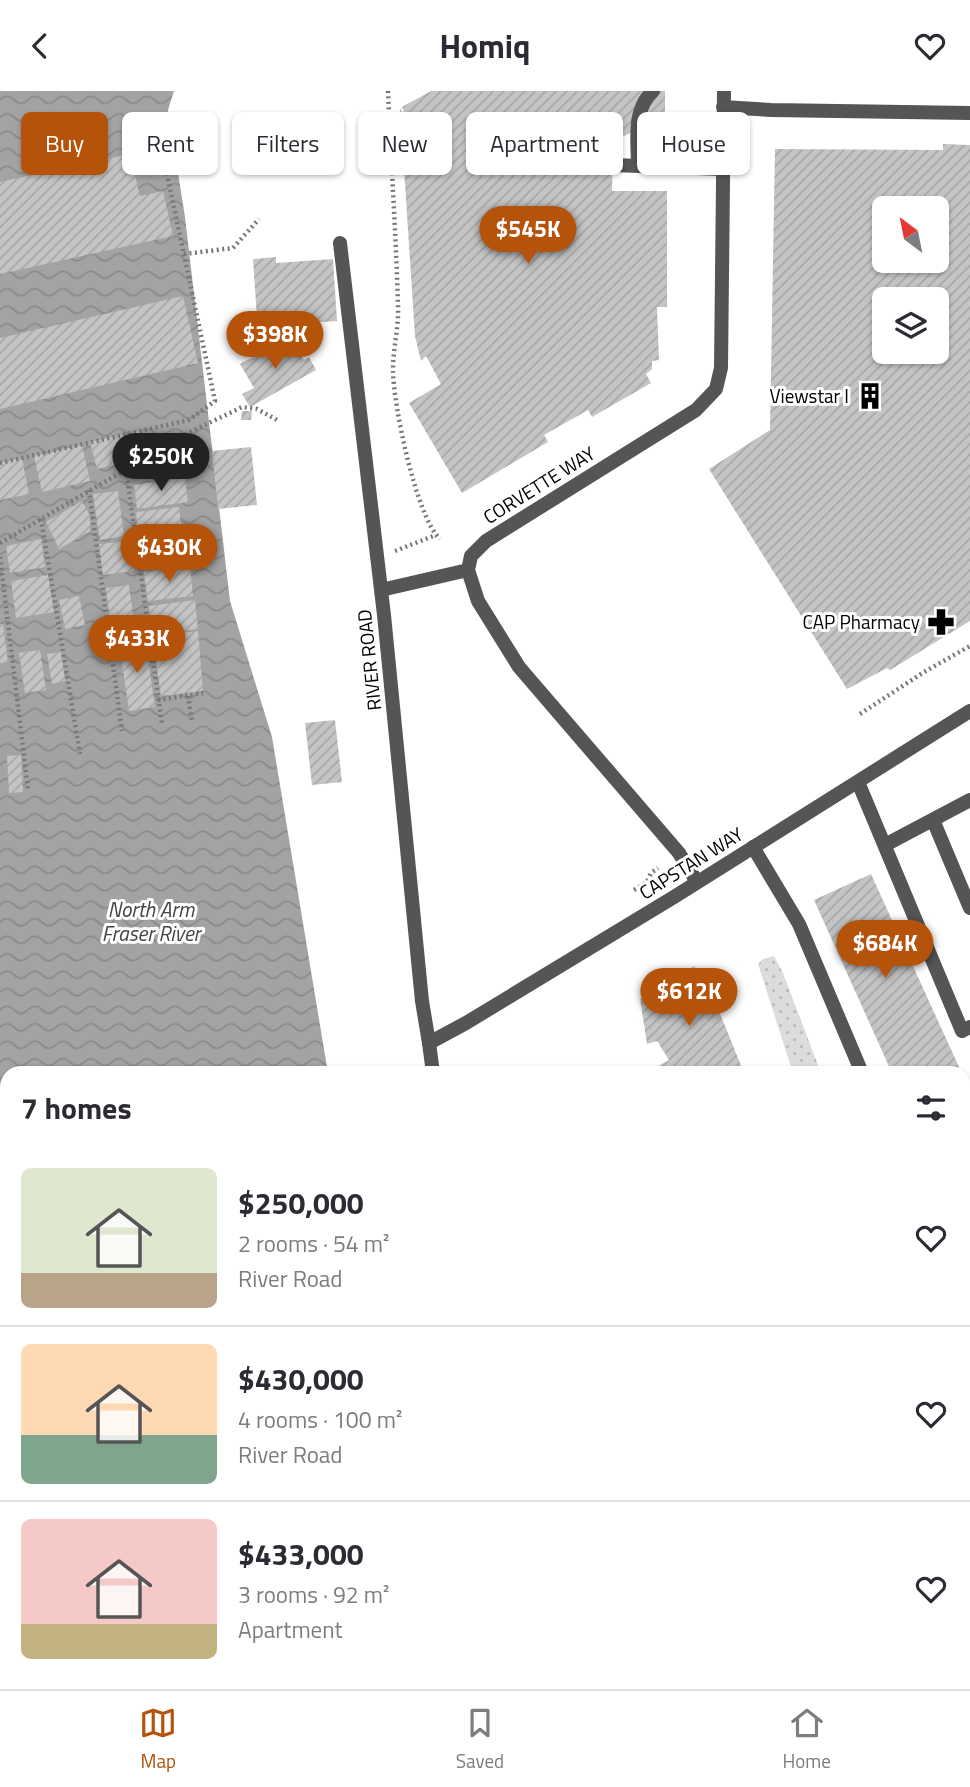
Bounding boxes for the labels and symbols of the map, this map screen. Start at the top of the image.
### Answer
north arrow [872,196,948,273]
pin: $545K [479,207,577,266]
pin: $398K [226,311,324,371]
place label: Viewstar I [769,381,849,410]
building icon: Viewstar I [855,381,885,411]
pin: $250K [112,433,210,493]
street label: CORVETTE WAY [477,438,601,531]
pin: $430K [120,525,218,584]
place label: CAP Pharmacy [802,607,920,636]
pharmacy icon: CAP Pharmacy [926,607,956,637]
street label: RIVER ROAD [349,608,388,712]
pin: $433K [88,615,186,675]
street label: CAPSTAN WAY [633,819,749,906]
water label: North Arm Fraser River [102,893,203,949]
pin: $684K [836,921,934,980]
pin: $612K [640,969,738,1028]

